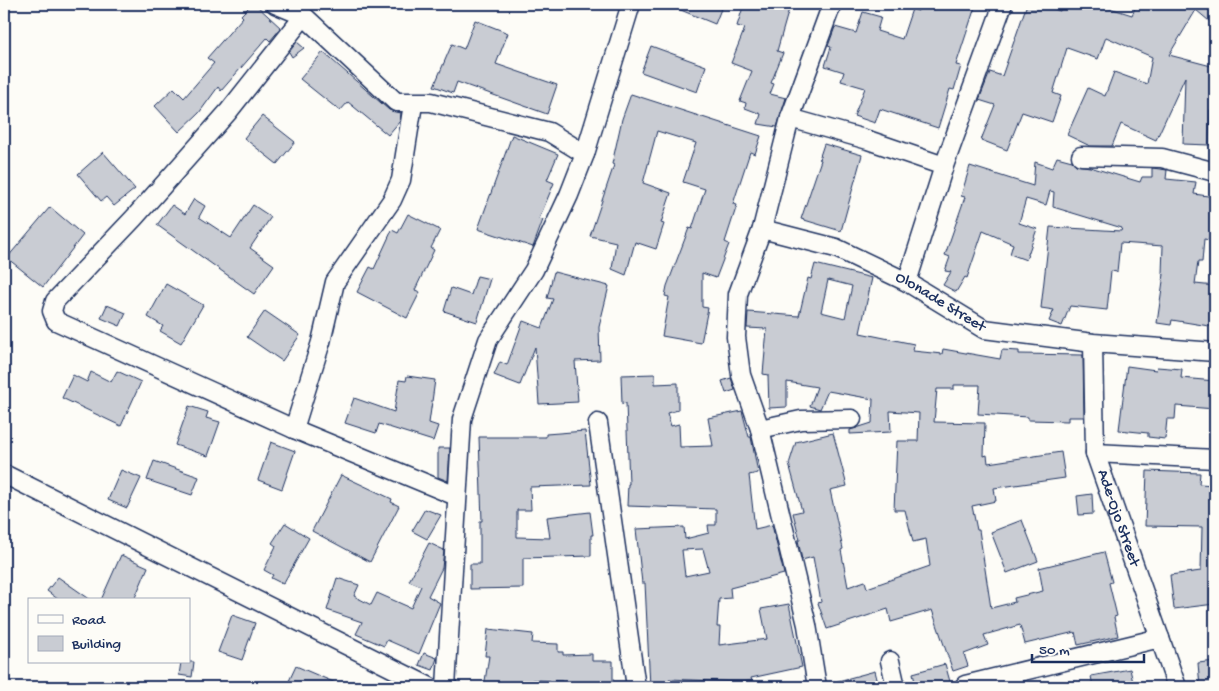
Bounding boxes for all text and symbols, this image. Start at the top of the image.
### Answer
street label: Olonade Street [892,268,990,338]
street label: Ade-Ojo Street [1092,467,1144,570]
legend [28,598,190,664]
text: Road [72,612,106,630]
scale bar [1032,631,1144,663]
text: Building [71,636,121,654]
text: 50 m [1039,642,1070,660]

